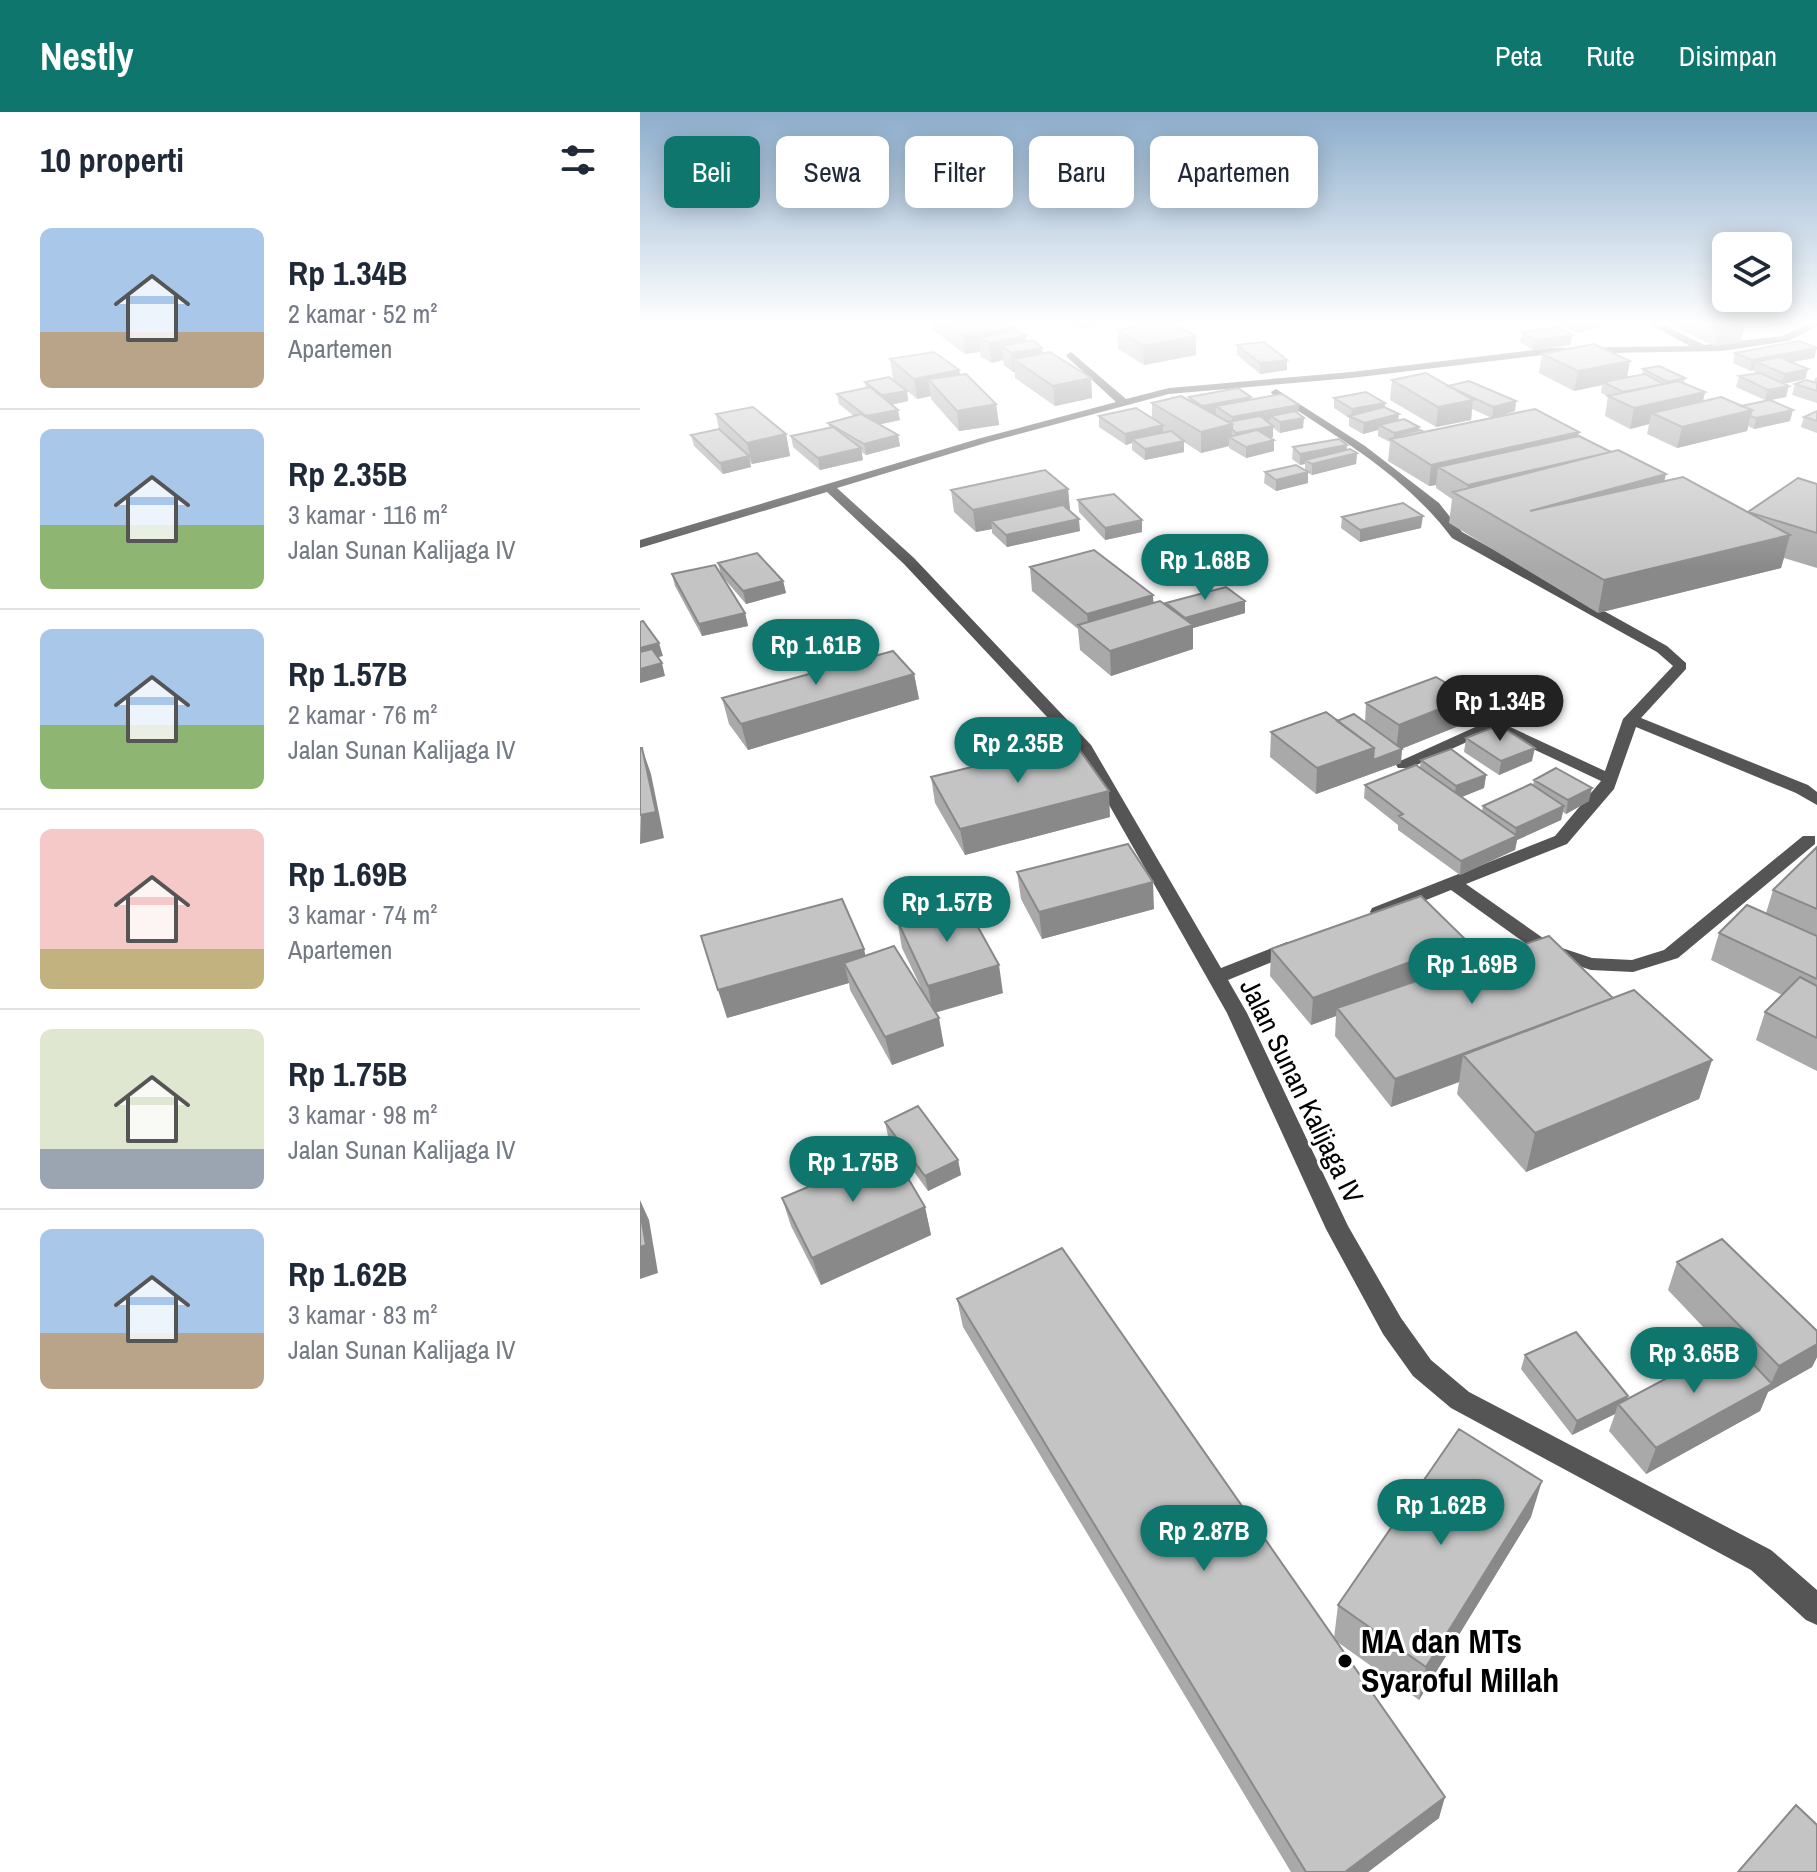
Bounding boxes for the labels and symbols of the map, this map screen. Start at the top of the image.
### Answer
pin: Rp 1.68B [1122,534,1288,602]
pin: Rp 1.61B [733,619,899,687]
pin: Rp 1.34B [1417,675,1583,743]
pin: Rp 2.35B [935,717,1101,785]
pin: Rp 1.57B [864,876,1030,944]
pin: Rp 1.69B [1389,938,1555,1006]
street label: Jalan Sunan Kalijaga IV [1231,973,1373,1210]
pin: Rp 1.75B [770,1136,936,1204]
pin: Rp 3.65B [1611,1327,1777,1395]
pin: Rp 1.62B [1358,1479,1524,1547]
pin: Rp 2.87B [1121,1505,1287,1573]
place label: MA dan MTs Syaroful Millah [1361,1618,1559,1703]
marker: MA dan MTs Syaroful Millah [1336,1652,1354,1670]

